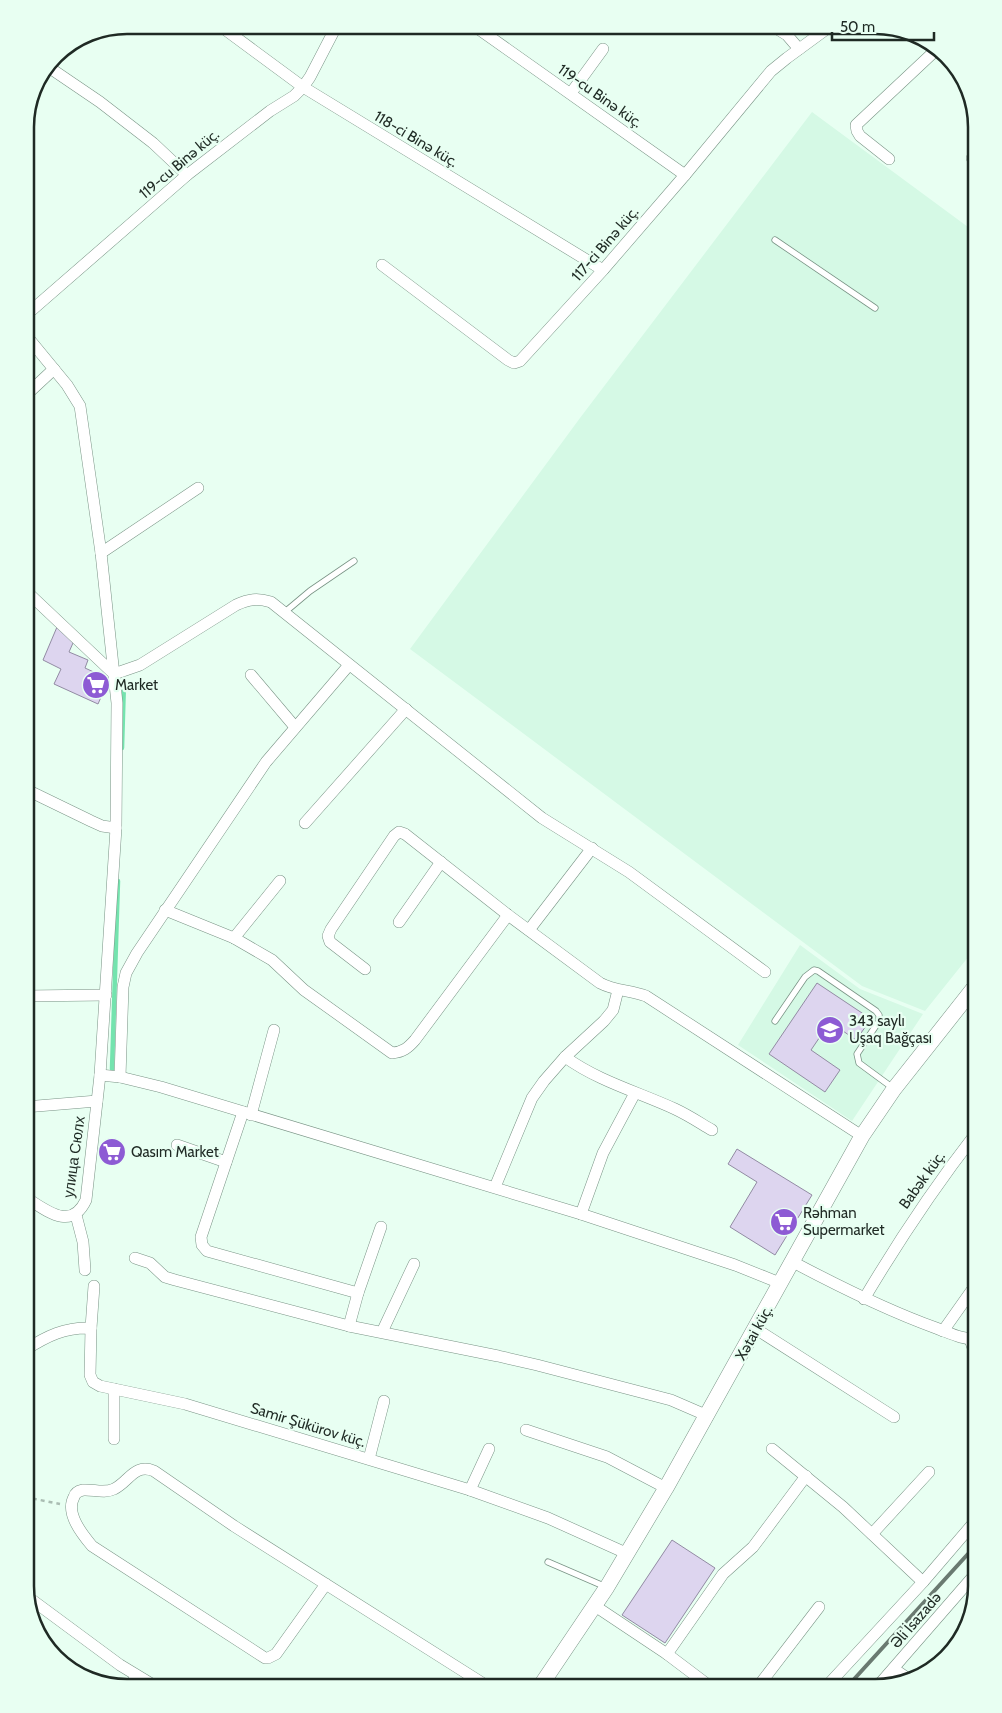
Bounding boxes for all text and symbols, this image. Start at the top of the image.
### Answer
scale bar [832,10,934,42]
text: 50 m [840,18,875,36]
street label: 119-cu Binə küç. [554,60,646,132]
street label: 118-ci Binə küç. [371,107,461,171]
street label: 119-cu Binə küç. [135,125,223,203]
street label: 117-ci Binə küç. [568,203,642,285]
supermarket icon: Market [81,670,111,700]
place label: Market [115,676,158,694]
place label: 343 saylı Uşaq Bağçası [849,1012,932,1047]
school or university icon: 343 saylı Uşaq Bağçası [815,1015,845,1045]
street label: улица Сюлх [59,1114,89,1199]
supermarket icon: Qasım Market [97,1137,127,1167]
place label: Qasım Market [131,1143,219,1161]
street label: Babək küç. [895,1148,949,1212]
place label: Rəhman Supermarket [803,1204,885,1239]
supermarket icon: Rəhman Supermarket [769,1207,799,1237]
street label: Xətai küç. [732,1302,776,1364]
street label: Samir Şükürov küç. [248,1399,368,1451]
street label: Əli İsazadə [886,1588,945,1652]

